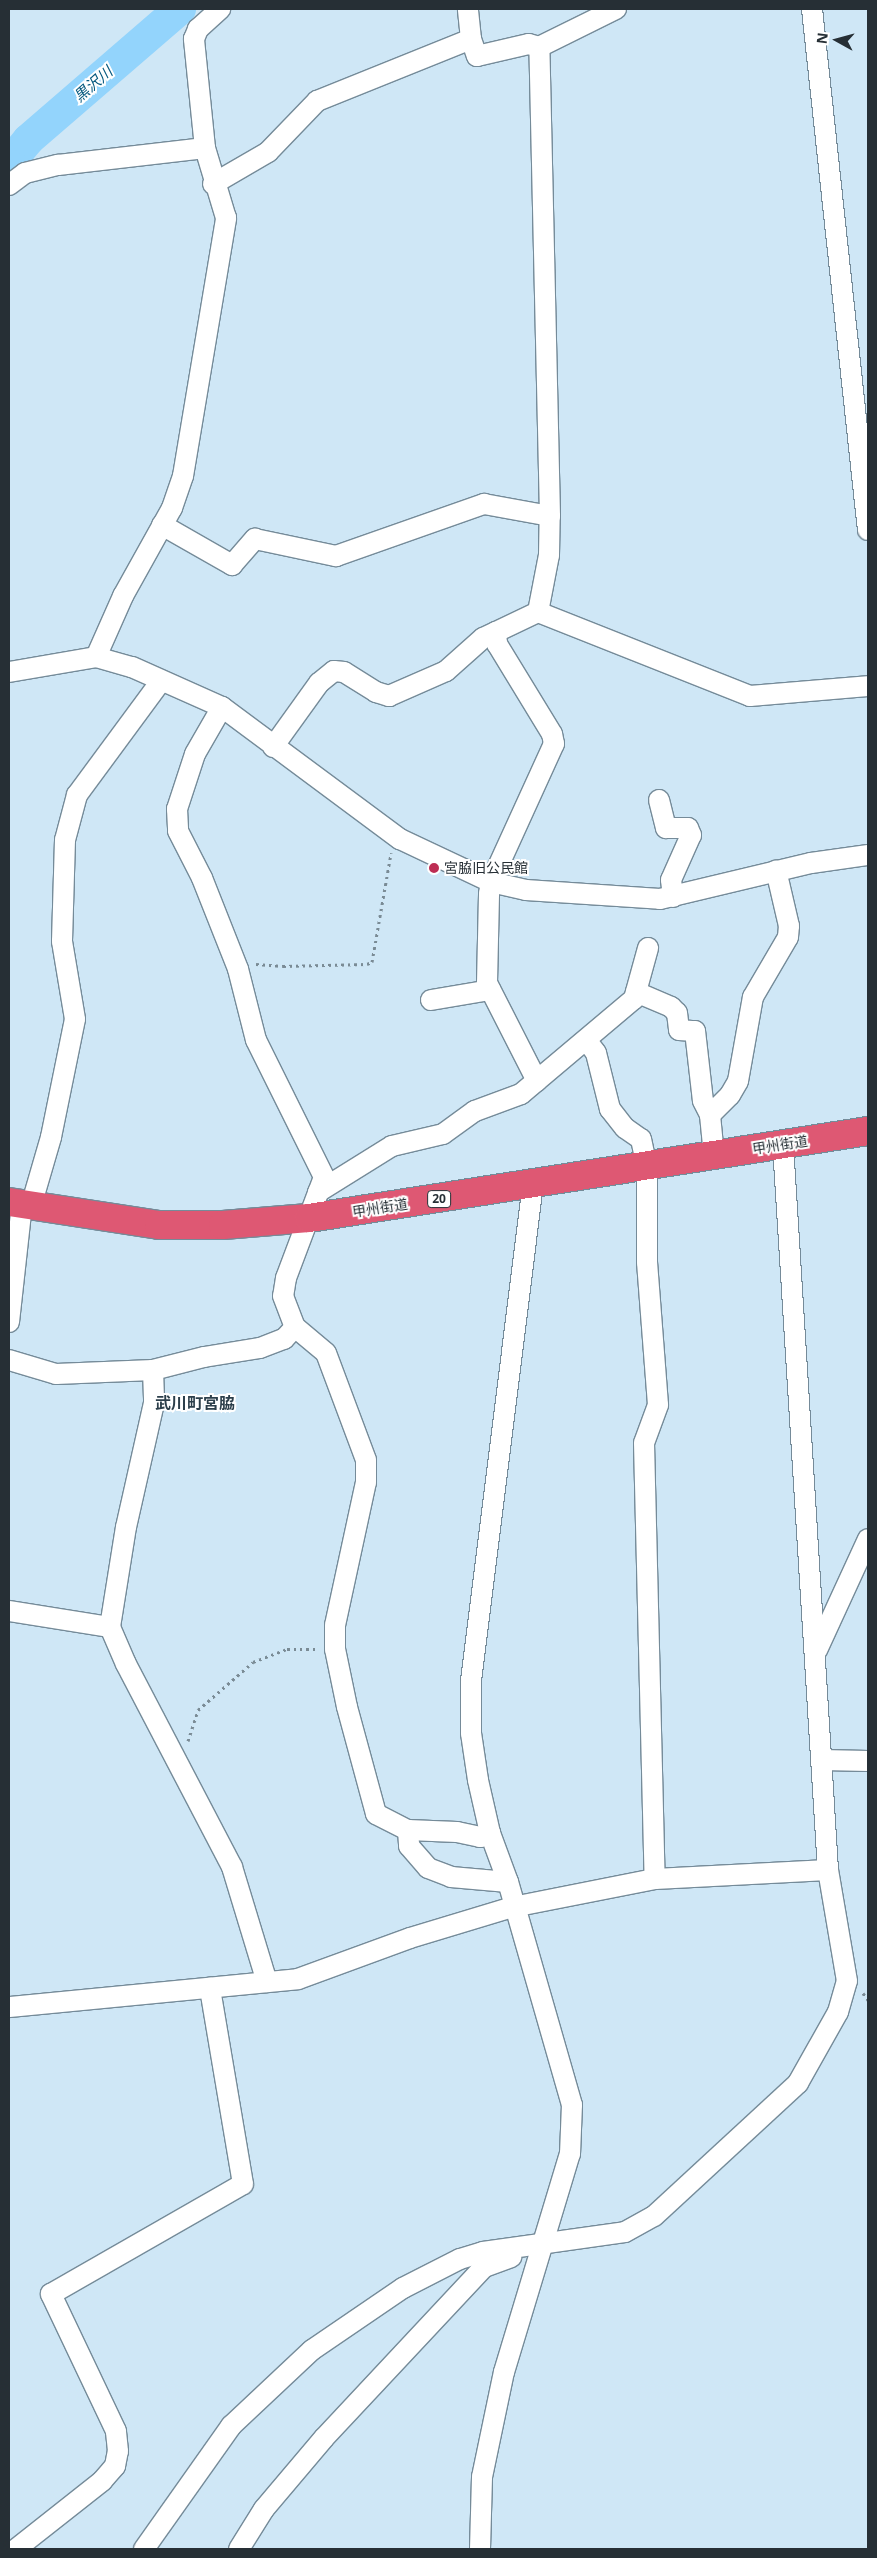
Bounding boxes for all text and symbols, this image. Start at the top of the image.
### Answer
north arrow [812,15,862,65]
text: N [811,31,832,45]
water label: 黒沢川 [70,62,116,106]
place label: 宮脇旧公民館 [444,860,528,876]
marker: 宮脇旧公民館 [428,862,440,874]
street label: 甲州街道 [751,1132,809,1158]
road number: 20 [426,1190,452,1208]
street label: 甲州街道 [351,1195,409,1221]
district label: 武川町宮脇 [155,1393,235,1413]

